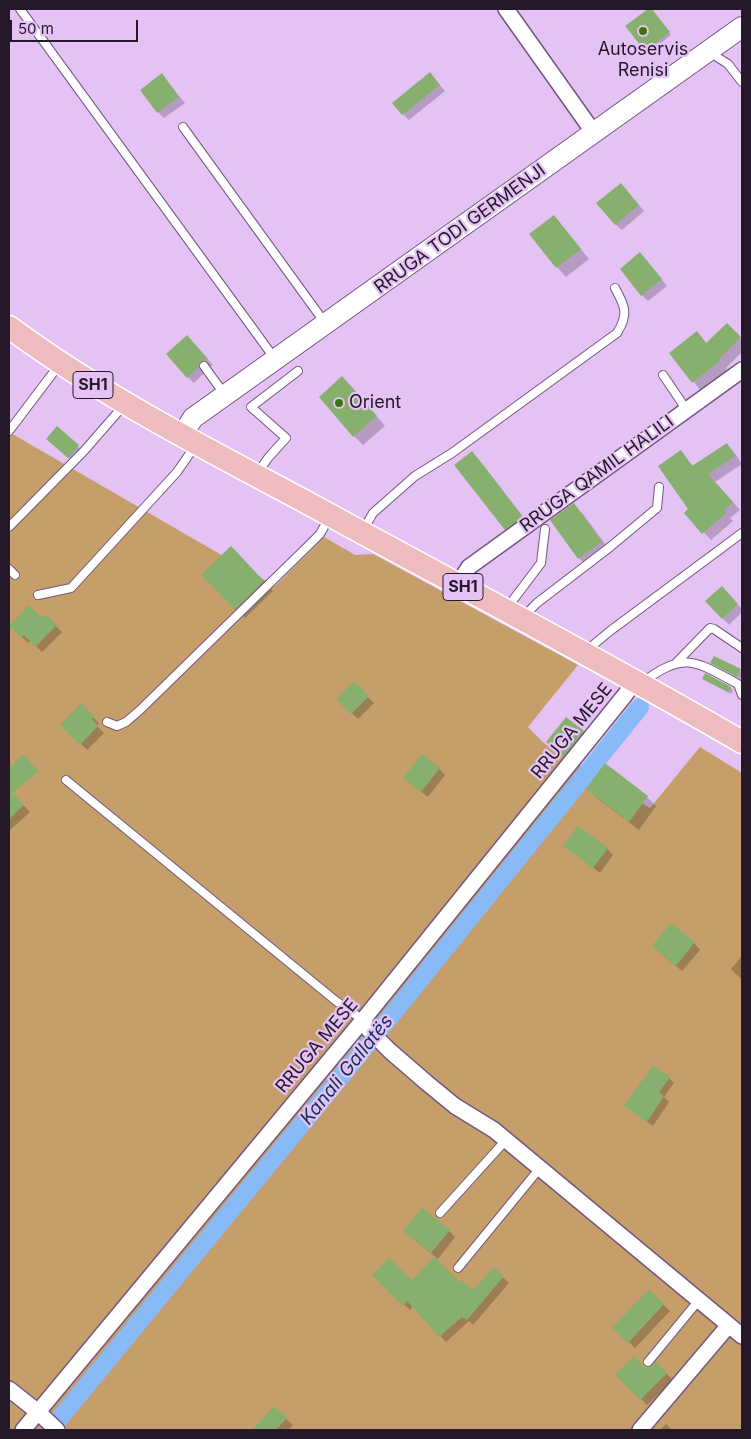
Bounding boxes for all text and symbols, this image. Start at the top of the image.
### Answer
scale bar [12,10,140,42]
text: 50 m [18,19,54,38]
marker: Autoservis Renisi [637,25,649,37]
place label: Autoservis Renisi [598,39,688,82]
street label: RRUGA TODI GERMENJI [370,160,550,298]
road number: SH1 [73,372,113,398]
place label: Orient [349,392,401,414]
marker: Orient [333,397,345,409]
street label: RRUGA QAMIL HALILI [516,411,678,537]
road number: SH1 [443,574,483,600]
street label: RRUGA MESE [527,679,617,783]
street label: RRUGA MESE [271,994,363,1098]
water label: Kanali Gallatës [296,1010,398,1130]

